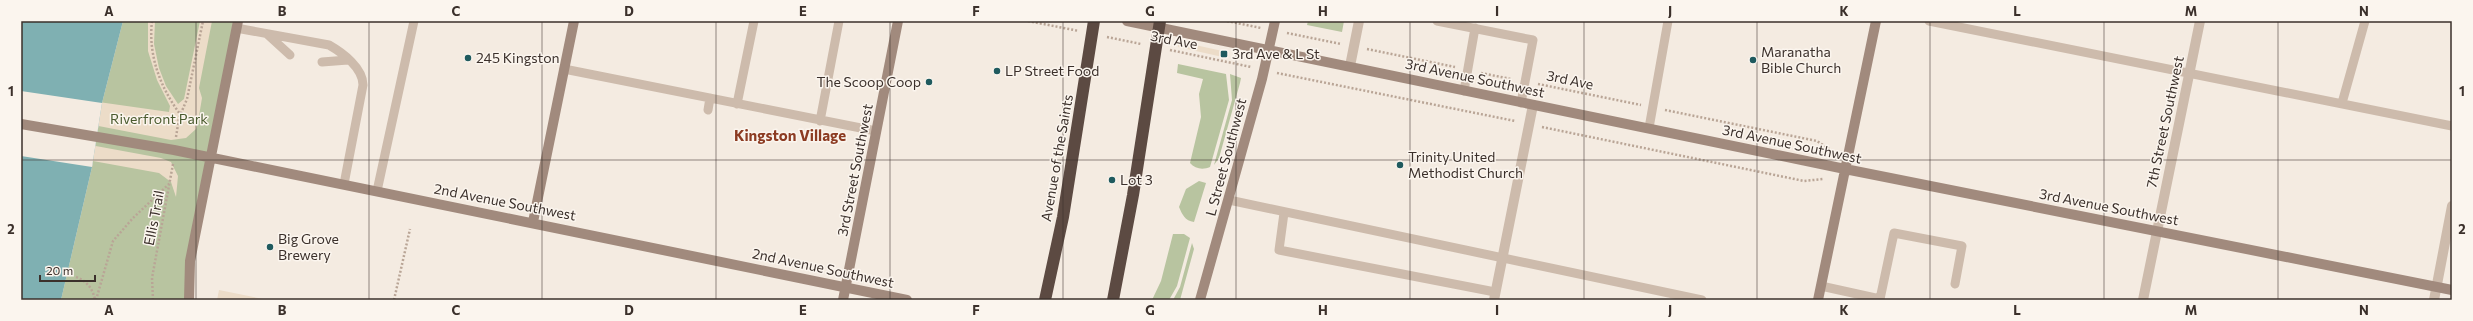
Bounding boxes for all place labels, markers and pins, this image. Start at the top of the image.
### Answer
place label: Maranatha Bible Church [1761,43,1841,76]
place label: 3rd Ave & L St [1232,45,1320,62]
place label: 245 Kingston [476,49,560,66]
marker: 3rd Ave & L St [1219,49,1229,59]
marker: 245 Kingston [463,53,473,63]
marker: Maranatha Bible Church [1748,55,1758,65]
place label: LP Street Food [1005,62,1099,79]
marker: LP Street Food [992,66,1002,76]
place label: The Scoop Coop [817,73,921,90]
marker: The Scoop Coop [924,77,934,87]
place label: Trinity United Methodist Church [1408,148,1523,181]
marker: Trinity United Methodist Church [1395,160,1405,170]
place label: Lot 3 [1120,171,1153,188]
marker: Lot 3 [1107,175,1117,185]
place label: Big Grove Brewery [278,230,339,263]
marker: Big Grove Brewery [265,242,275,252]

